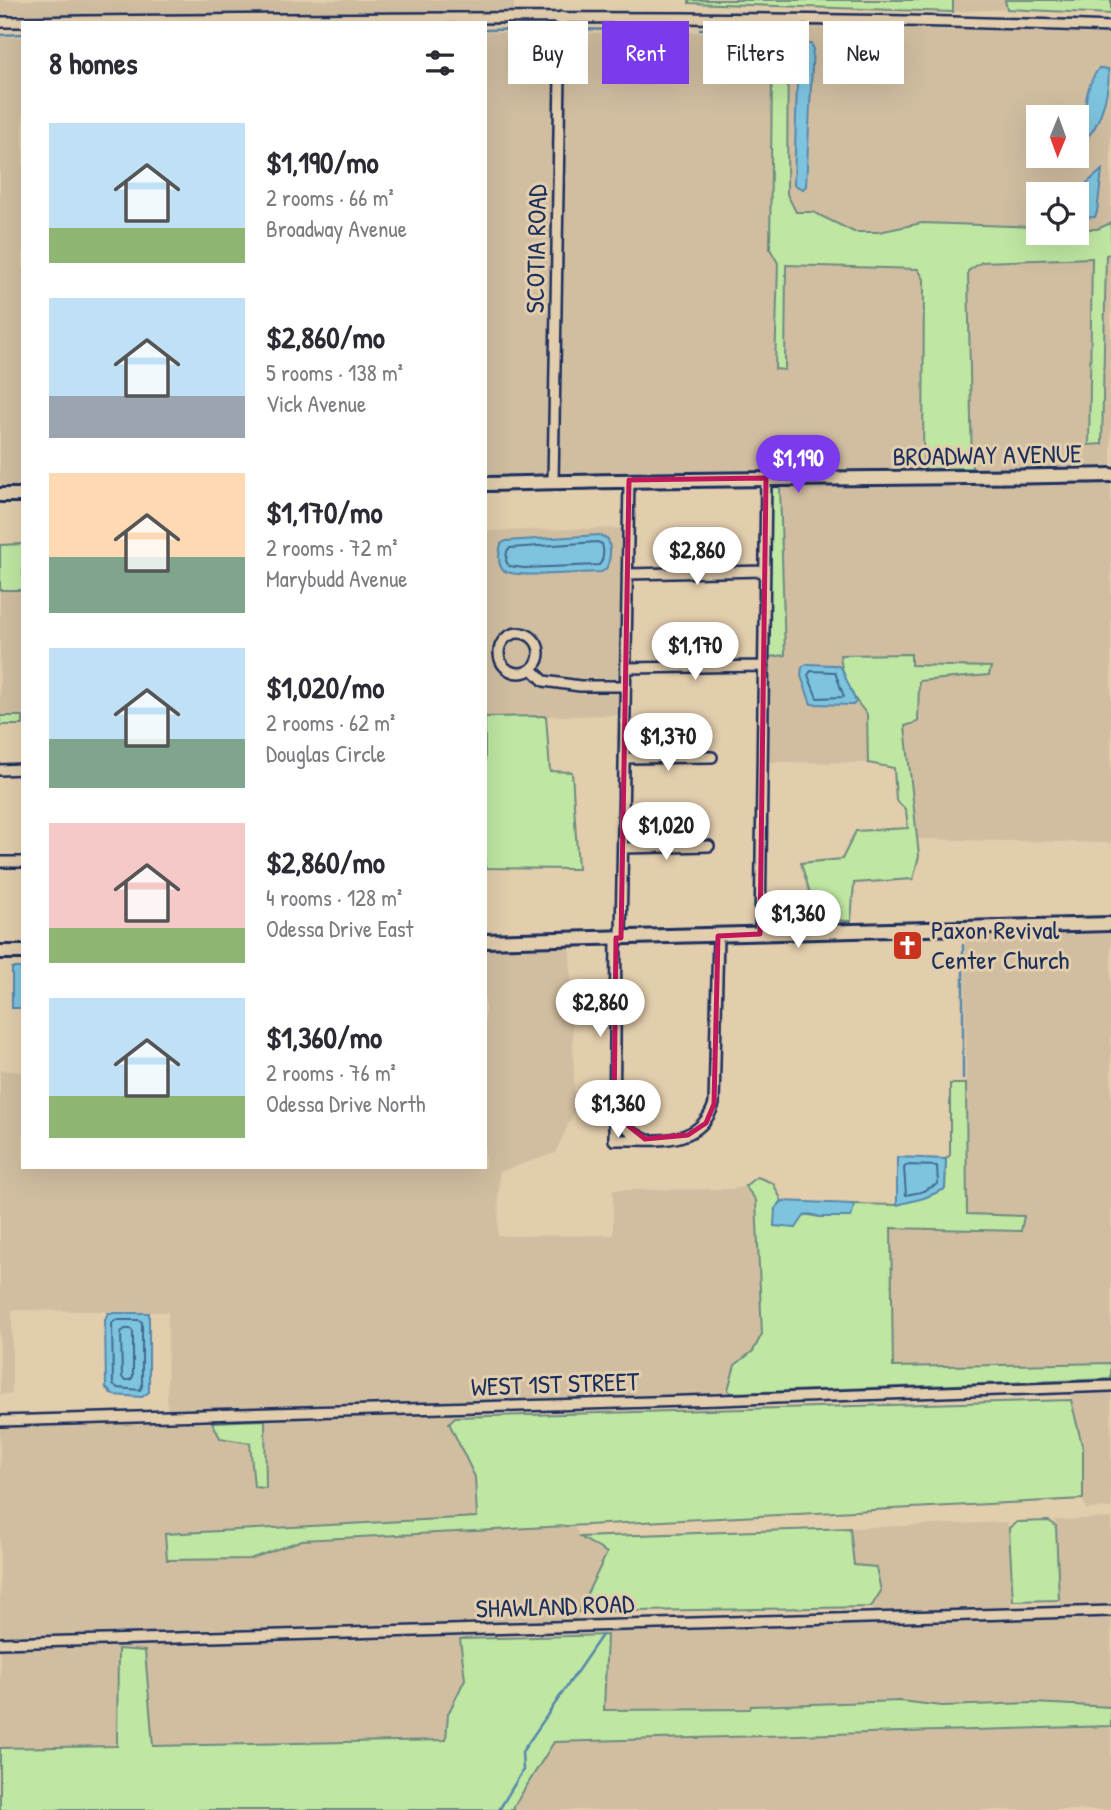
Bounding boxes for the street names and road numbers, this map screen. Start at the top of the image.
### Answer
street label: SCOTIA ROAD [517,184,554,314]
street label: BROADWAY AVENUE [892,435,1082,474]
street label: WEST 1ST STREET [470,1363,640,1404]
street label: SHAWLAND ROAD [475,1585,636,1626]

